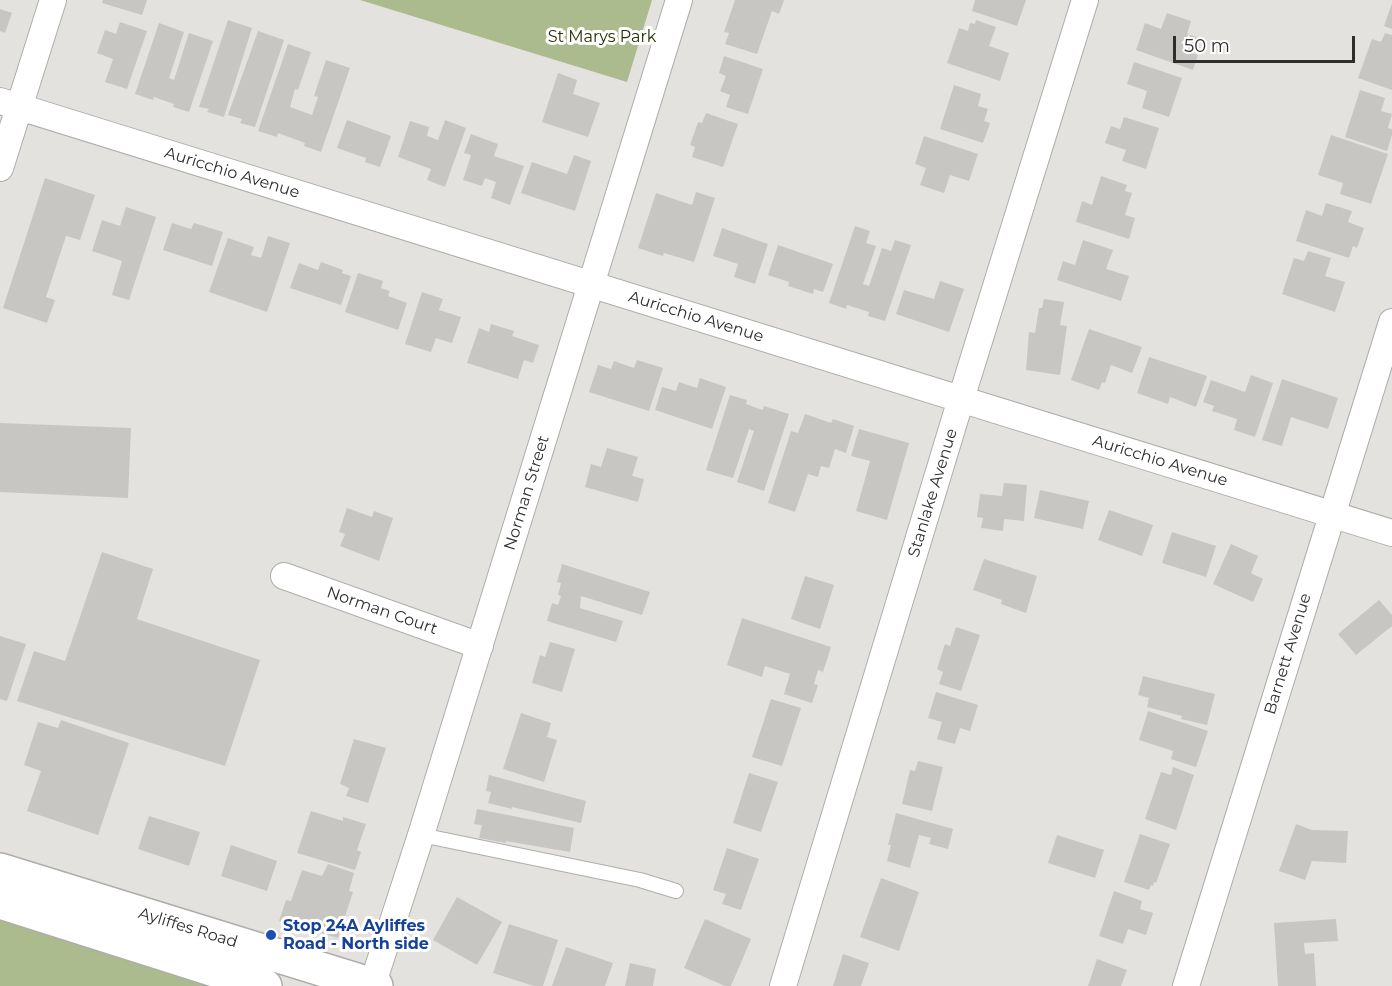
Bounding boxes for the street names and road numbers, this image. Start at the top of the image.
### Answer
street label: Auricchio Avenue [162,143,302,203]
street label: Auricchio Avenue [626,287,766,347]
street label: Stanlake Avenue [904,426,962,560]
street label: Auricchio Avenue [1090,431,1230,491]
street label: Norman Street [500,433,554,553]
street label: Norman Court [324,583,440,639]
street label: Barnett Avenue [1260,591,1316,717]
street label: Ayliffes Road [136,904,240,952]

